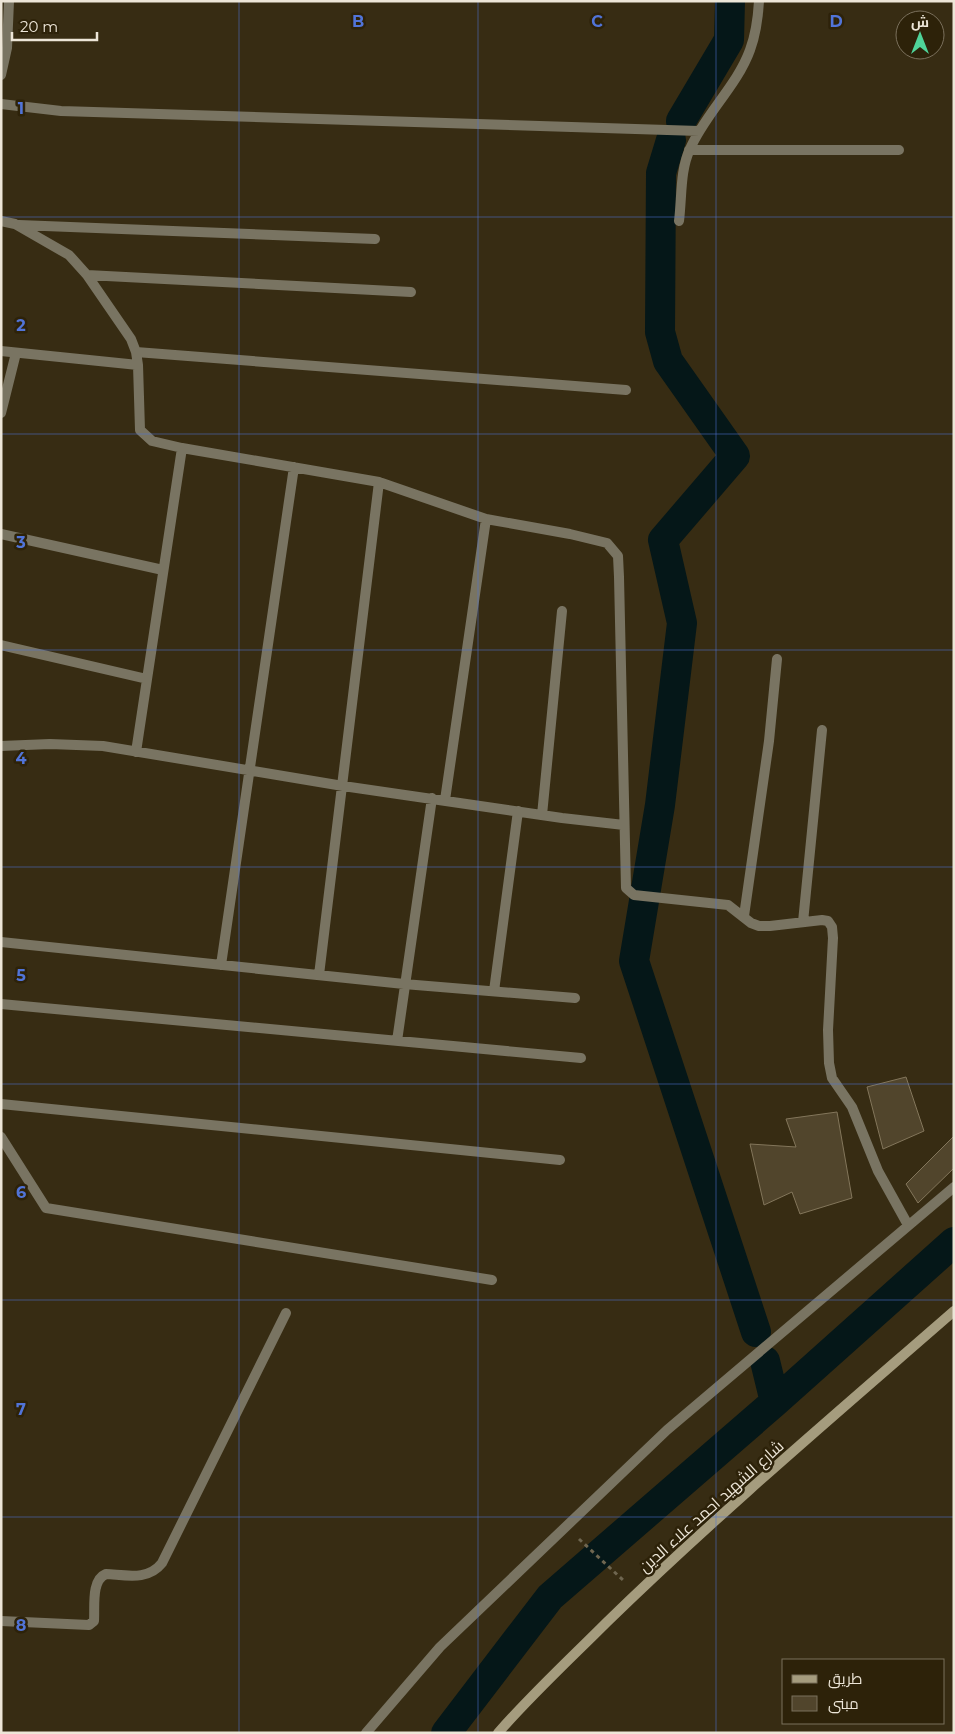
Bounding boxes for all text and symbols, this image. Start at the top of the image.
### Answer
scale bar [12,10,98,42]
north arrow [895,10,945,60]
text: B [352,12,364,31]
text: C [591,12,603,31]
text: D [829,12,843,31]
text: ش [911,13,929,31]
text: 20 m [20,17,58,36]
text: 1 [18,99,24,118]
text: 2 [16,316,26,335]
text: 3 [15,533,26,552]
text: 4 [15,749,27,768]
text: 5 [16,966,26,985]
text: 6 [16,1183,26,1202]
text: 7 [16,1400,26,1419]
street label: شارع الشهيد احمد علاء الدين [635,1436,789,1578]
text: 8 [16,1616,26,1635]
legend [782,1659,945,1724]
text: طريق [828,1669,862,1689]
text: مبنى [828,1694,859,1714]

